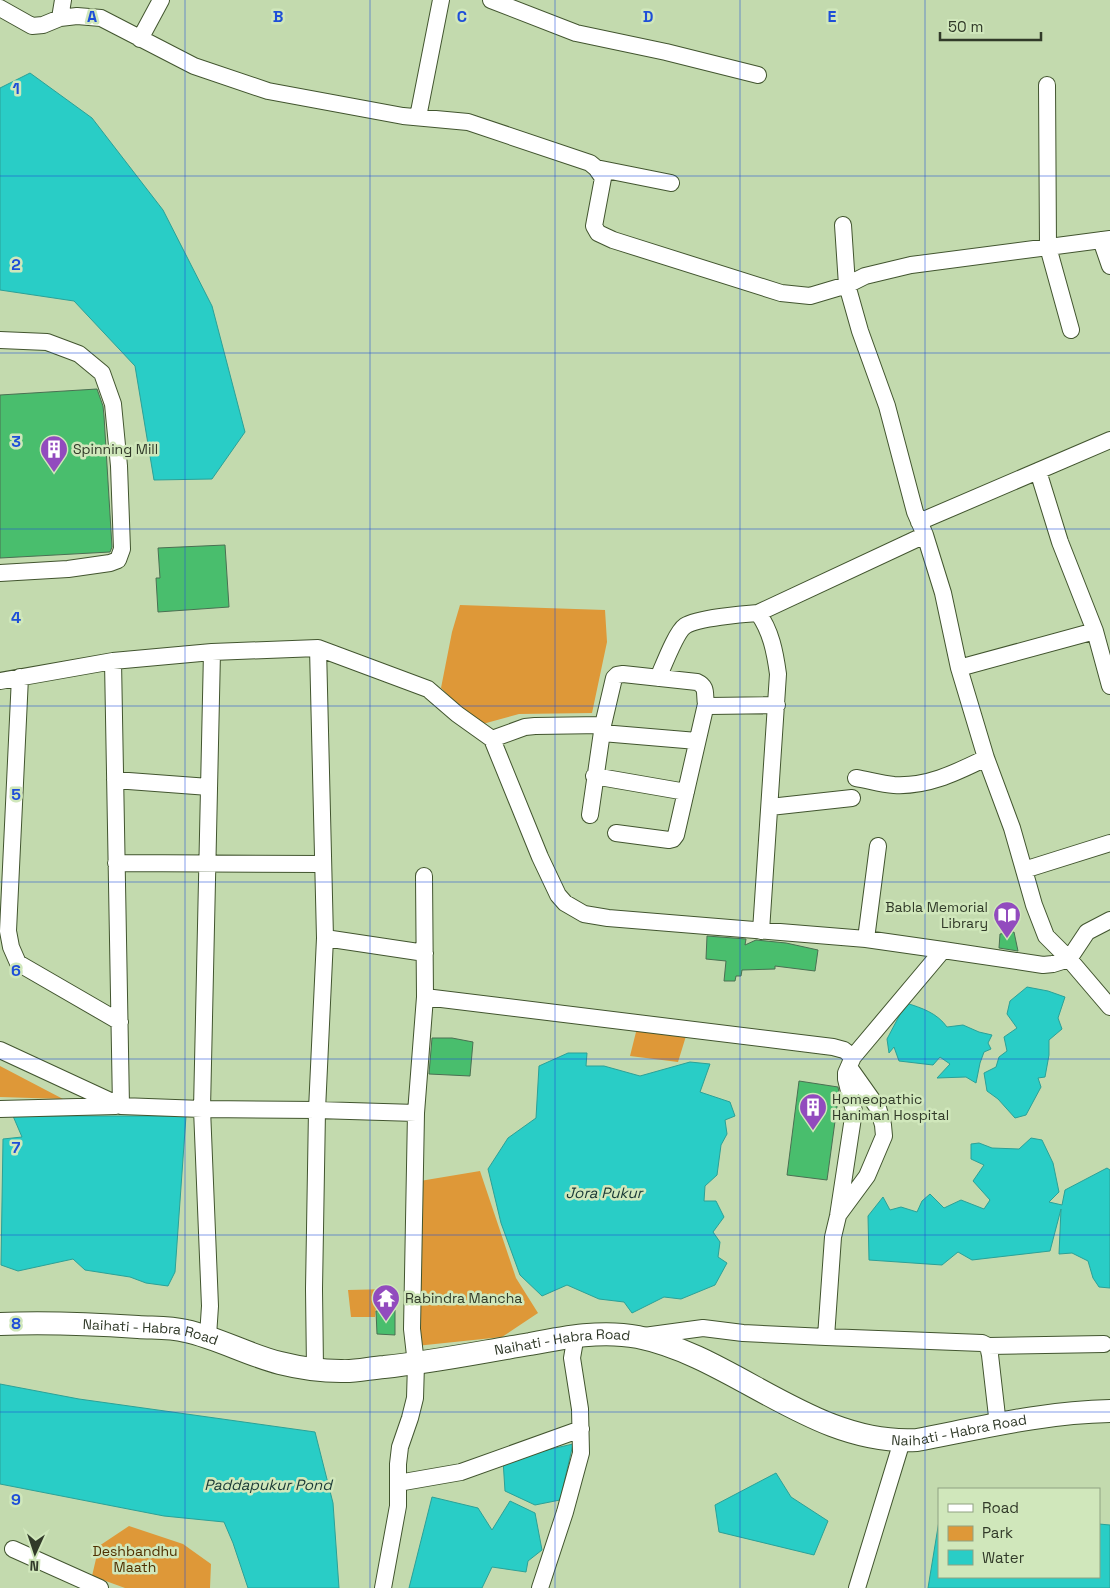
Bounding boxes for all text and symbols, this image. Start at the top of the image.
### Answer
text: A [87,6,97,27]
text: B [273,6,283,27]
text: C [457,6,467,27]
text: D [643,6,653,27]
text: E [828,6,837,27]
scale bar [940,10,1041,42]
text: 50 m [948,17,983,36]
text: 1 [12,78,20,99]
text: 2 [11,254,21,275]
text: 3 [11,431,21,452]
building icon: Spinning Mill [39,434,69,473]
place label: Spinning Mill [73,440,158,458]
text: 4 [11,607,21,628]
text: 5 [11,784,21,805]
place label: Babla Memorial Library [885,898,988,932]
library icon: Babla Memorial Library [992,900,1022,939]
text: 6 [11,960,21,981]
place label: Homeopathic Haniman Hospital [832,1090,949,1124]
building icon: Homeopathic Haniman Hospital [798,1092,828,1131]
text: 7 [12,1137,21,1158]
water label: Jora Pukur [566,1183,644,1202]
temple icon: Rabindra Mancha [371,1283,401,1322]
place label: Rabindra Mancha [405,1289,522,1307]
text: 8 [11,1313,21,1334]
street label: Naihati - Habra Road [82,1315,221,1349]
street label: Naihati - Habra Road [493,1325,631,1359]
street label: Naihati - Habra Road [891,1410,1028,1449]
water label: Paddapukur Pond [204,1475,334,1494]
legend [938,1488,1100,1578]
text: 9 [11,1489,21,1510]
text: Road [982,1498,1019,1517]
text: Park [982,1523,1013,1542]
north arrow [10,1528,60,1578]
park label: Deshbandhu Maath [92,1542,178,1576]
text: Water [982,1548,1025,1567]
text: N [29,1557,39,1575]

